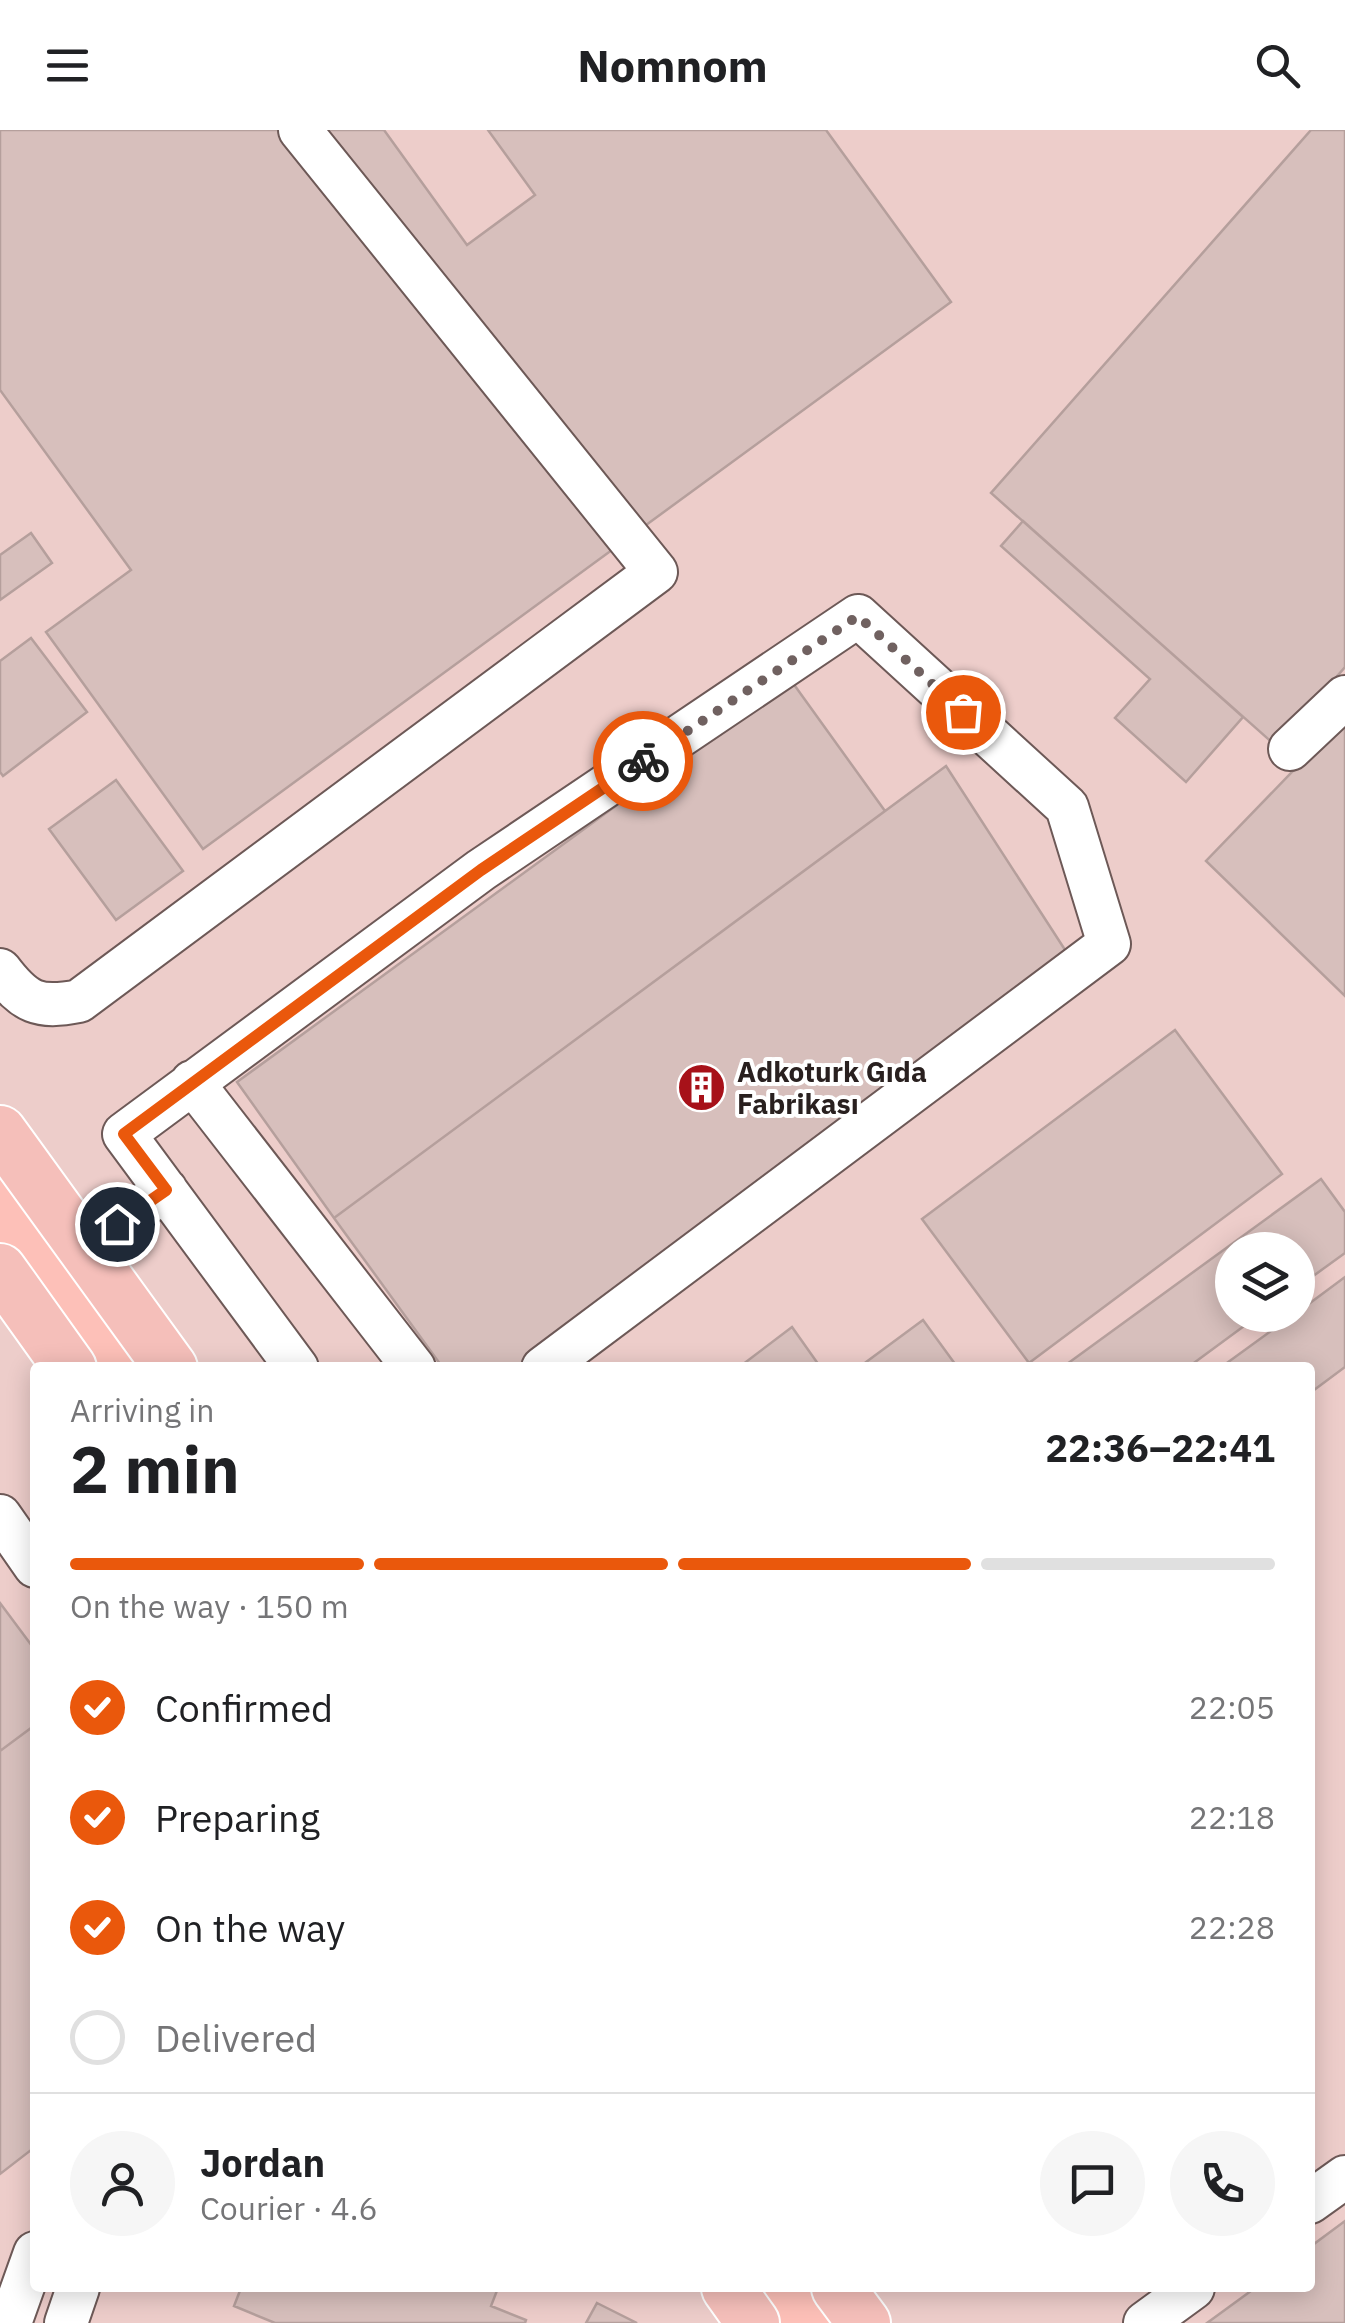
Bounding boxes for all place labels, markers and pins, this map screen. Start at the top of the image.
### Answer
pin [921,670,1006,755]
place label: Adkoturk Gıda Fabrikası [737,1053,927,1122]
building icon: Adkoturk Gıda Fabrikası [676,1061,728,1113]
pin [75,1182,160,1267]

